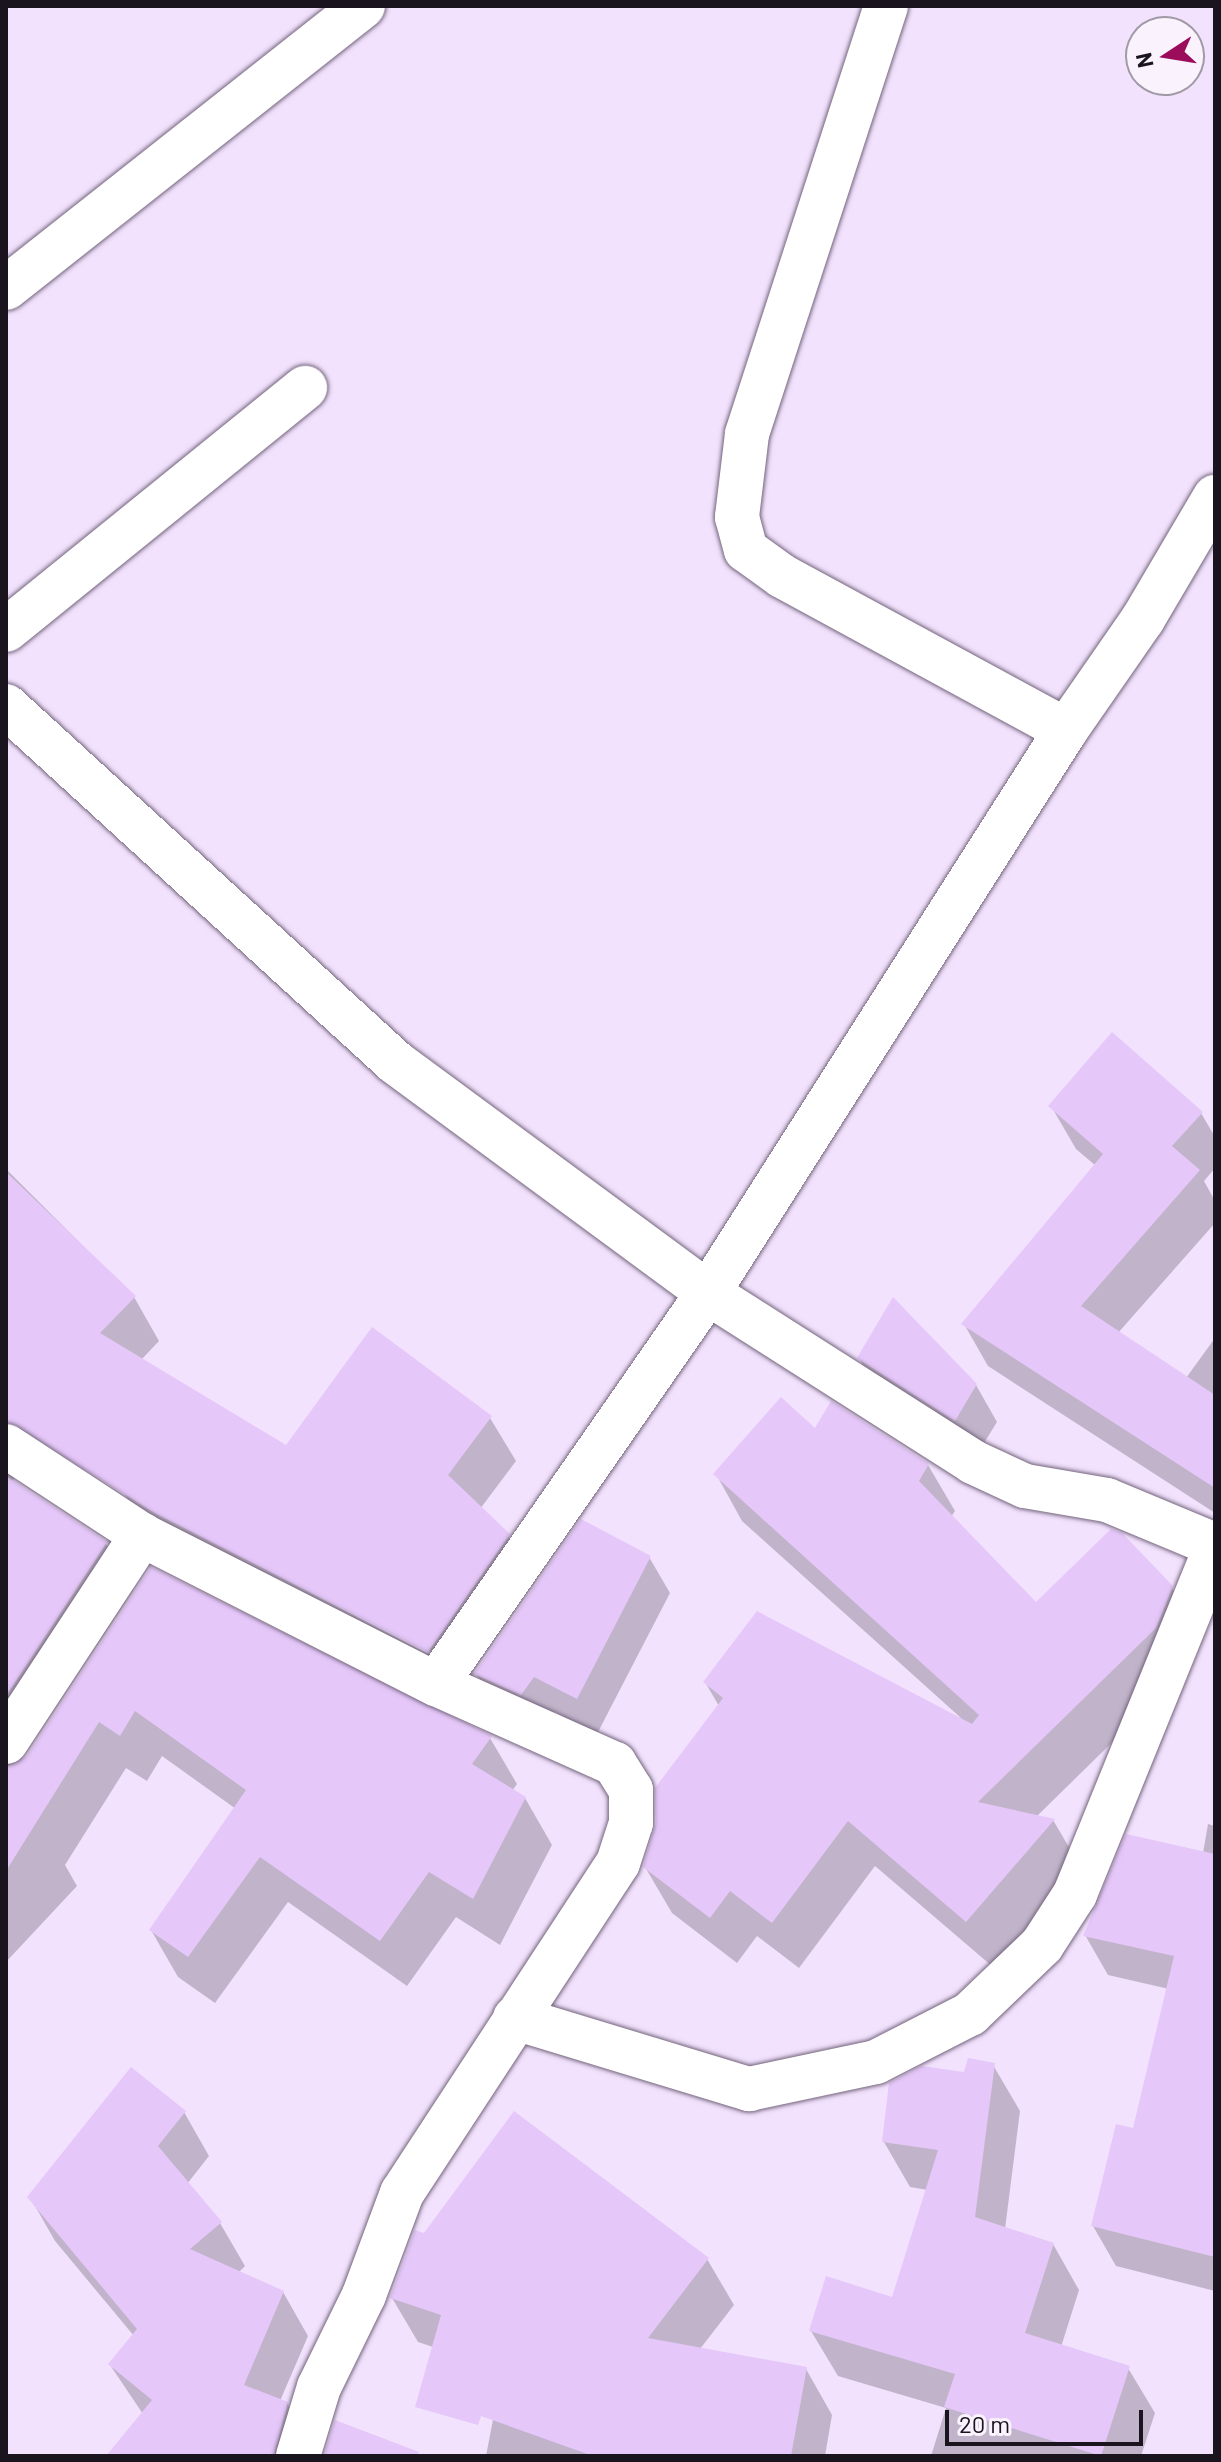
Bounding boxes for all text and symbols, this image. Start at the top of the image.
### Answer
north arrow [1125,16,1205,96]
text: N [1129,51,1158,70]
scale bar [949,2394,1147,2444]
text: 20 m [959,2409,1010,2438]

